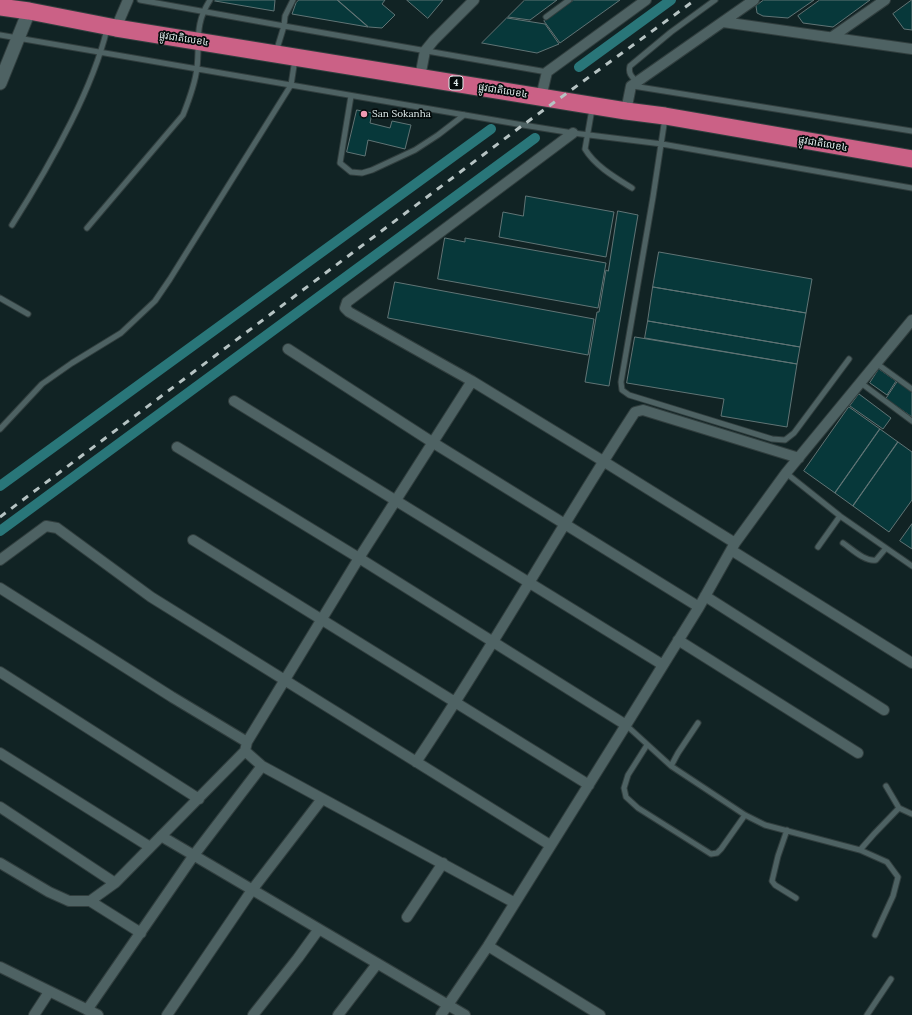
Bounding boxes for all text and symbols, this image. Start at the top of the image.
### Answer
street label: ផ្លូវជាតិលេខ៤ [158,29,210,49]
road number: 4 [449,76,463,90]
street label: ផ្លូវជាតិលេខ៤ [477,81,529,101]
place label: San Sokanha [372,108,431,120]
marker: San Sokanha [359,109,369,119]
street label: ផ្លូវជាតិលេខ៤ [797,134,849,154]

